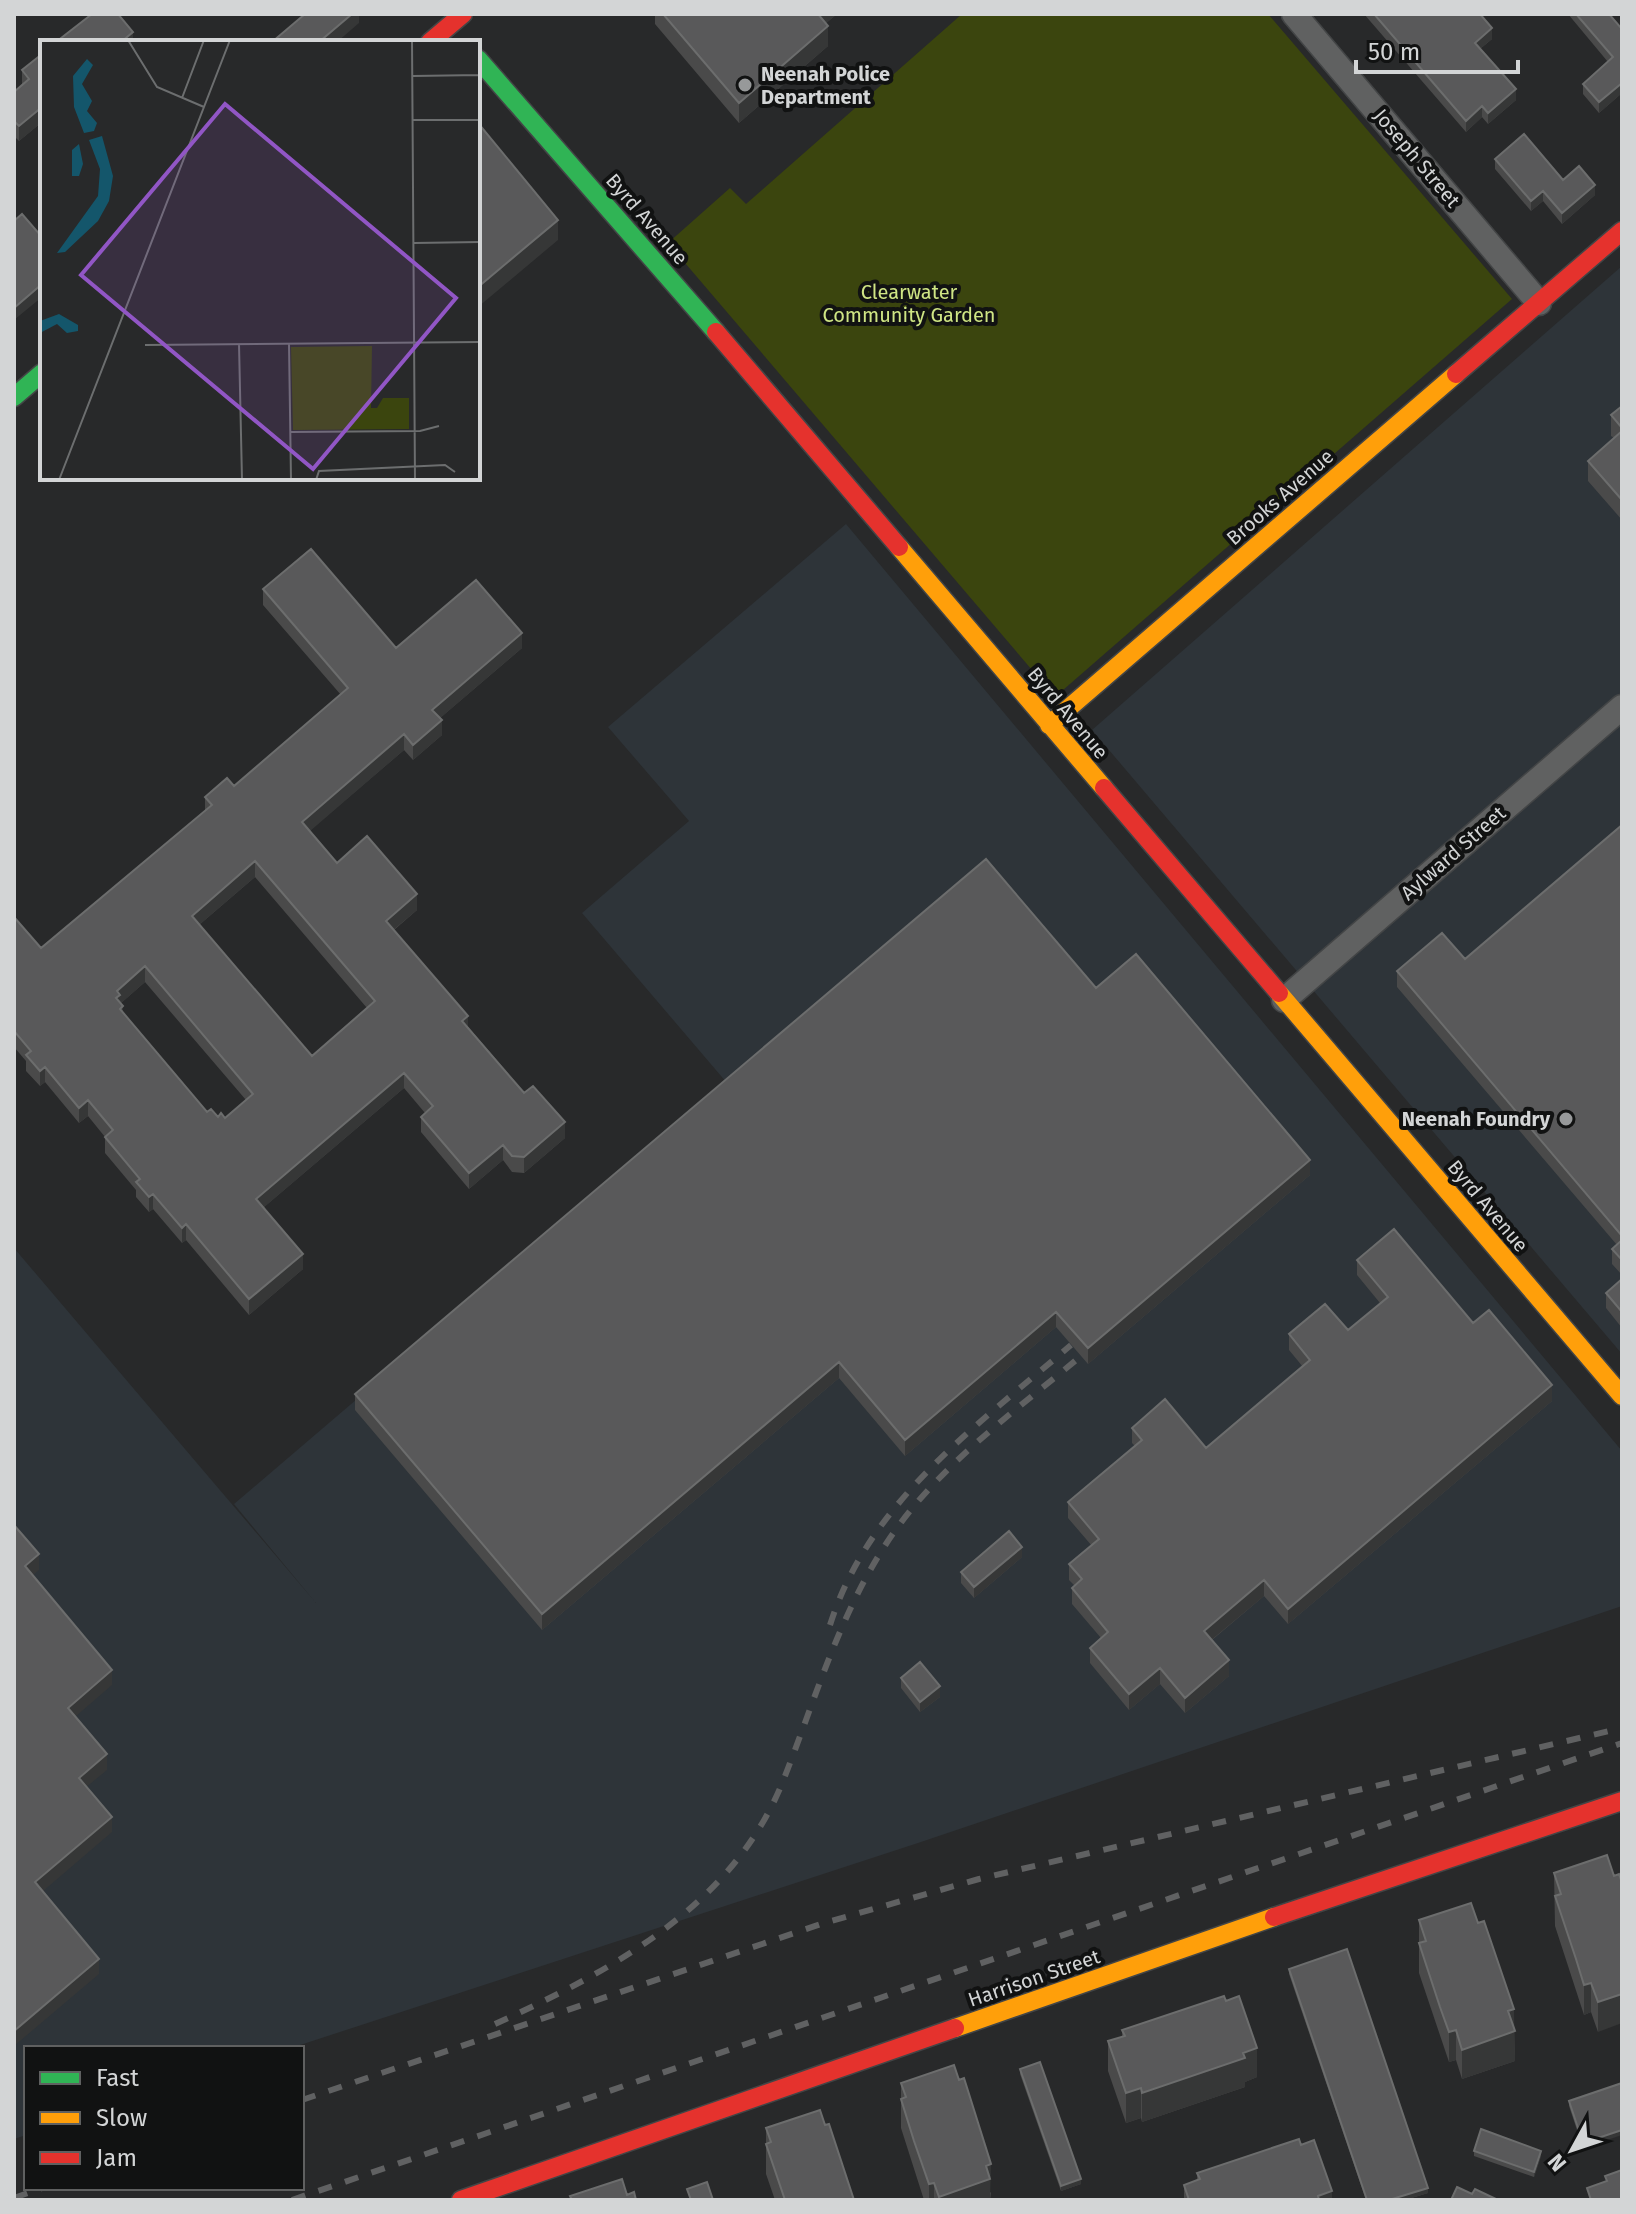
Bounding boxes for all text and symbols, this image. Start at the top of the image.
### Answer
scale bar [1356,24,1518,74]
text: 50 m [1368,38,1420,66]
inset map [40,40,480,480]
place label: Neenah Police Department [761,62,890,109]
marker: Neenah Police Department [736,76,754,94]
street label: Joseph Street [1369,104,1466,213]
street label: Byrd Avenue [601,169,693,269]
park label: Clearwater Community Garden [822,280,996,327]
street label: Brooks Avenue [1222,444,1338,550]
street label: Byrd Avenue [1023,662,1113,764]
street label: Aylward Street [1396,801,1511,905]
place label: Neenah Foundry [1402,1107,1551,1131]
marker: Neenah Foundry [1557,1110,1575,1128]
street label: Byrd Avenue [1443,1155,1533,1257]
street label: Harrison Street [965,1944,1104,2012]
legend [24,2046,304,2190]
text: Fast [96,2064,139,2092]
text: Slow [96,2104,147,2132]
north arrow [1532,2110,1612,2190]
text: Jam [96,2144,137,2172]
text: N [1542,2148,1572,2177]

